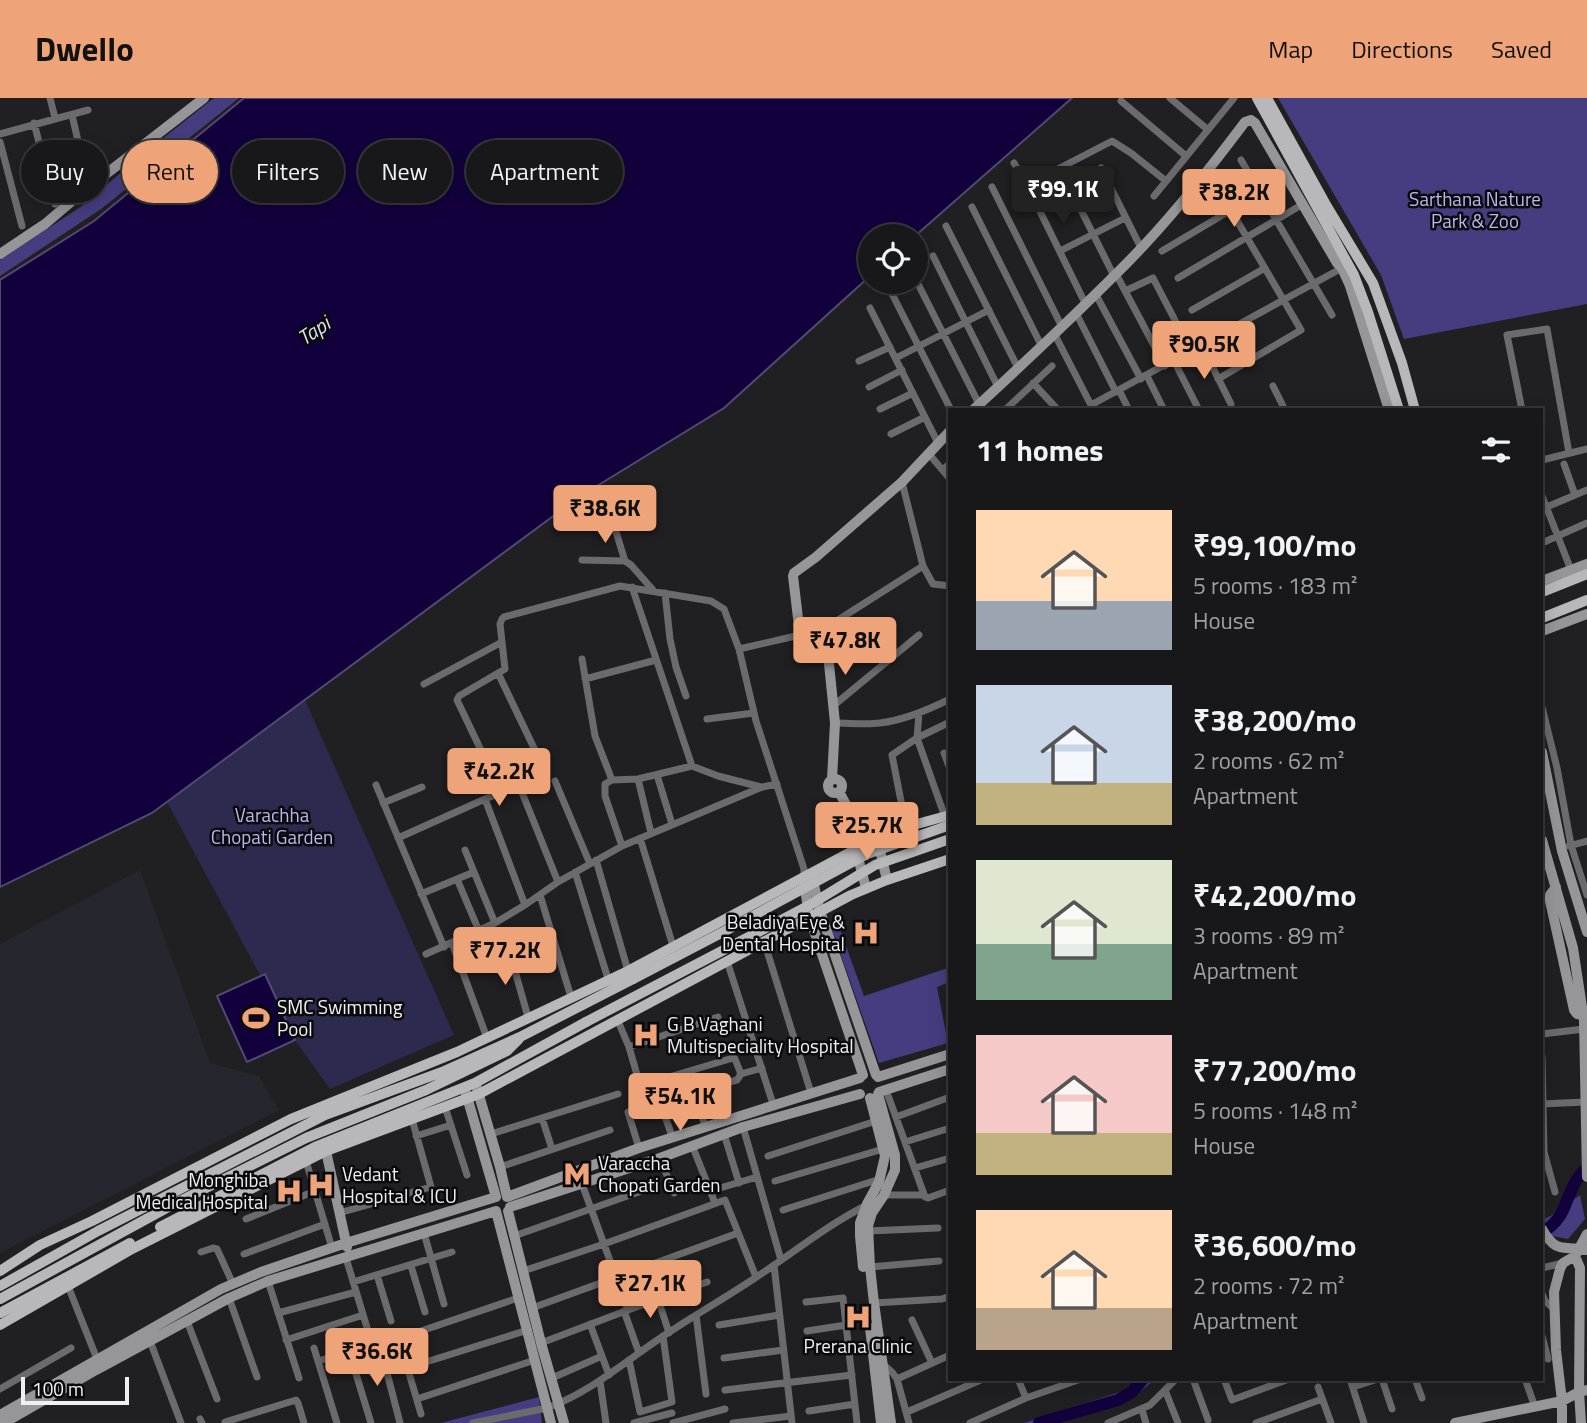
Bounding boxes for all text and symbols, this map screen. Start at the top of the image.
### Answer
text: Dwello [35,24,134,74]
text: Map [1268,31,1313,67]
text: Directions [1351,31,1453,67]
text: Saved [1491,31,1552,67]
chip: Buy [21,140,108,203]
chip: Rent [122,140,218,203]
chip: Filters [232,140,344,203]
chip: New [358,140,452,203]
chip: Apartment [466,140,623,203]
pin: ₹99.1K [1006,166,1120,226]
pin: ₹38.2K [1177,170,1291,229]
text: ₹99.1K [1027,171,1099,206]
text: ₹38.2K [1198,174,1270,209]
park label: Sarthana Nature Park & Zoo [1409,184,1541,235]
map controls [858,224,928,294]
button: locate [858,224,928,294]
water label: Tapi [291,306,338,353]
pin: ₹90.5K [1147,322,1261,381]
text: ₹90.5K [1168,326,1240,361]
text: 11 homes [976,427,1103,473]
icon: filters [1477,431,1515,469]
pin: ₹38.6K [548,486,662,545]
text: ₹38.6K [569,490,641,525]
text: ₹99,100/mo [1193,522,1357,568]
icon: home [1032,538,1116,622]
text: 5 rooms · 183 m² [1193,568,1357,603]
text: House [1193,603,1255,638]
pin: ₹47.8K [788,618,902,677]
text: ₹47.8K [809,622,881,657]
text: ₹38,200/mo [1193,697,1357,743]
icon: home [1032,713,1116,797]
text: 2 rooms · 62 m² [1193,743,1344,778]
pin: ₹42.2K [442,748,556,808]
text: ₹42.2K [463,753,535,788]
text: Apartment [1193,778,1298,813]
park label: Varachha Chopati Garden [211,800,333,851]
pin: ₹25.7K [810,802,924,862]
text: ₹25.7K [831,807,903,842]
text: ₹42,200/mo [1193,872,1357,918]
icon: home [1032,888,1116,972]
place label: Beladiya Eye & Dental Hospital [722,907,845,958]
hospital icon: Beladiya Eye & Dental Hospital [851,918,881,948]
text: 3 rooms · 89 m² [1193,918,1344,953]
pin: ₹77.2K [448,928,562,987]
text: ₹77.2K [469,932,541,967]
text: Apartment [1193,953,1298,988]
place label: SMC Swimming Pool [277,992,403,1043]
sports icon: SMC Swimming Pool [241,1003,271,1033]
place label: G B Vaghani Multispeciality Hospital [667,1009,854,1060]
hospital icon: G B Vaghani Multispeciality Hospital [631,1020,661,1050]
text: ₹77,200/mo [1193,1047,1357,1093]
icon: home [1032,1063,1116,1147]
pin: ₹54.1K [623,1074,737,1133]
text: ₹54.1K [644,1078,716,1113]
text: 5 rooms · 148 m² [1193,1093,1357,1128]
text: House [1193,1128,1255,1163]
place label: Varaccha Chopati Garden [598,1148,721,1199]
place label: Vedant Hospital & ICU [342,1159,457,1210]
metro station icon: Varaccha Chopati Garden [562,1159,592,1189]
place label: Monghiba Medical Hospital [136,1165,268,1216]
hospital icon: Vedant Hospital & ICU [306,1170,336,1200]
hospital icon: Monghiba Medical Hospital [274,1176,304,1206]
text: ₹36,600/mo [1193,1222,1357,1268]
icon: home [1032,1238,1116,1322]
pin: ₹27.1K [593,1260,707,1320]
text: ₹27.1K [614,1265,686,1300]
text: 2 rooms · 72 m² [1193,1268,1344,1303]
hospital icon: Prerana Clinic [843,1302,873,1332]
text: Apartment [1193,1303,1298,1338]
pin: ₹36.6K [320,1328,434,1388]
place label: Prerana Clinic [804,1331,912,1360]
text: ₹36.6K [341,1333,413,1368]
scale bar [21,1374,130,1406]
text: 100 m [32,1374,84,1403]

